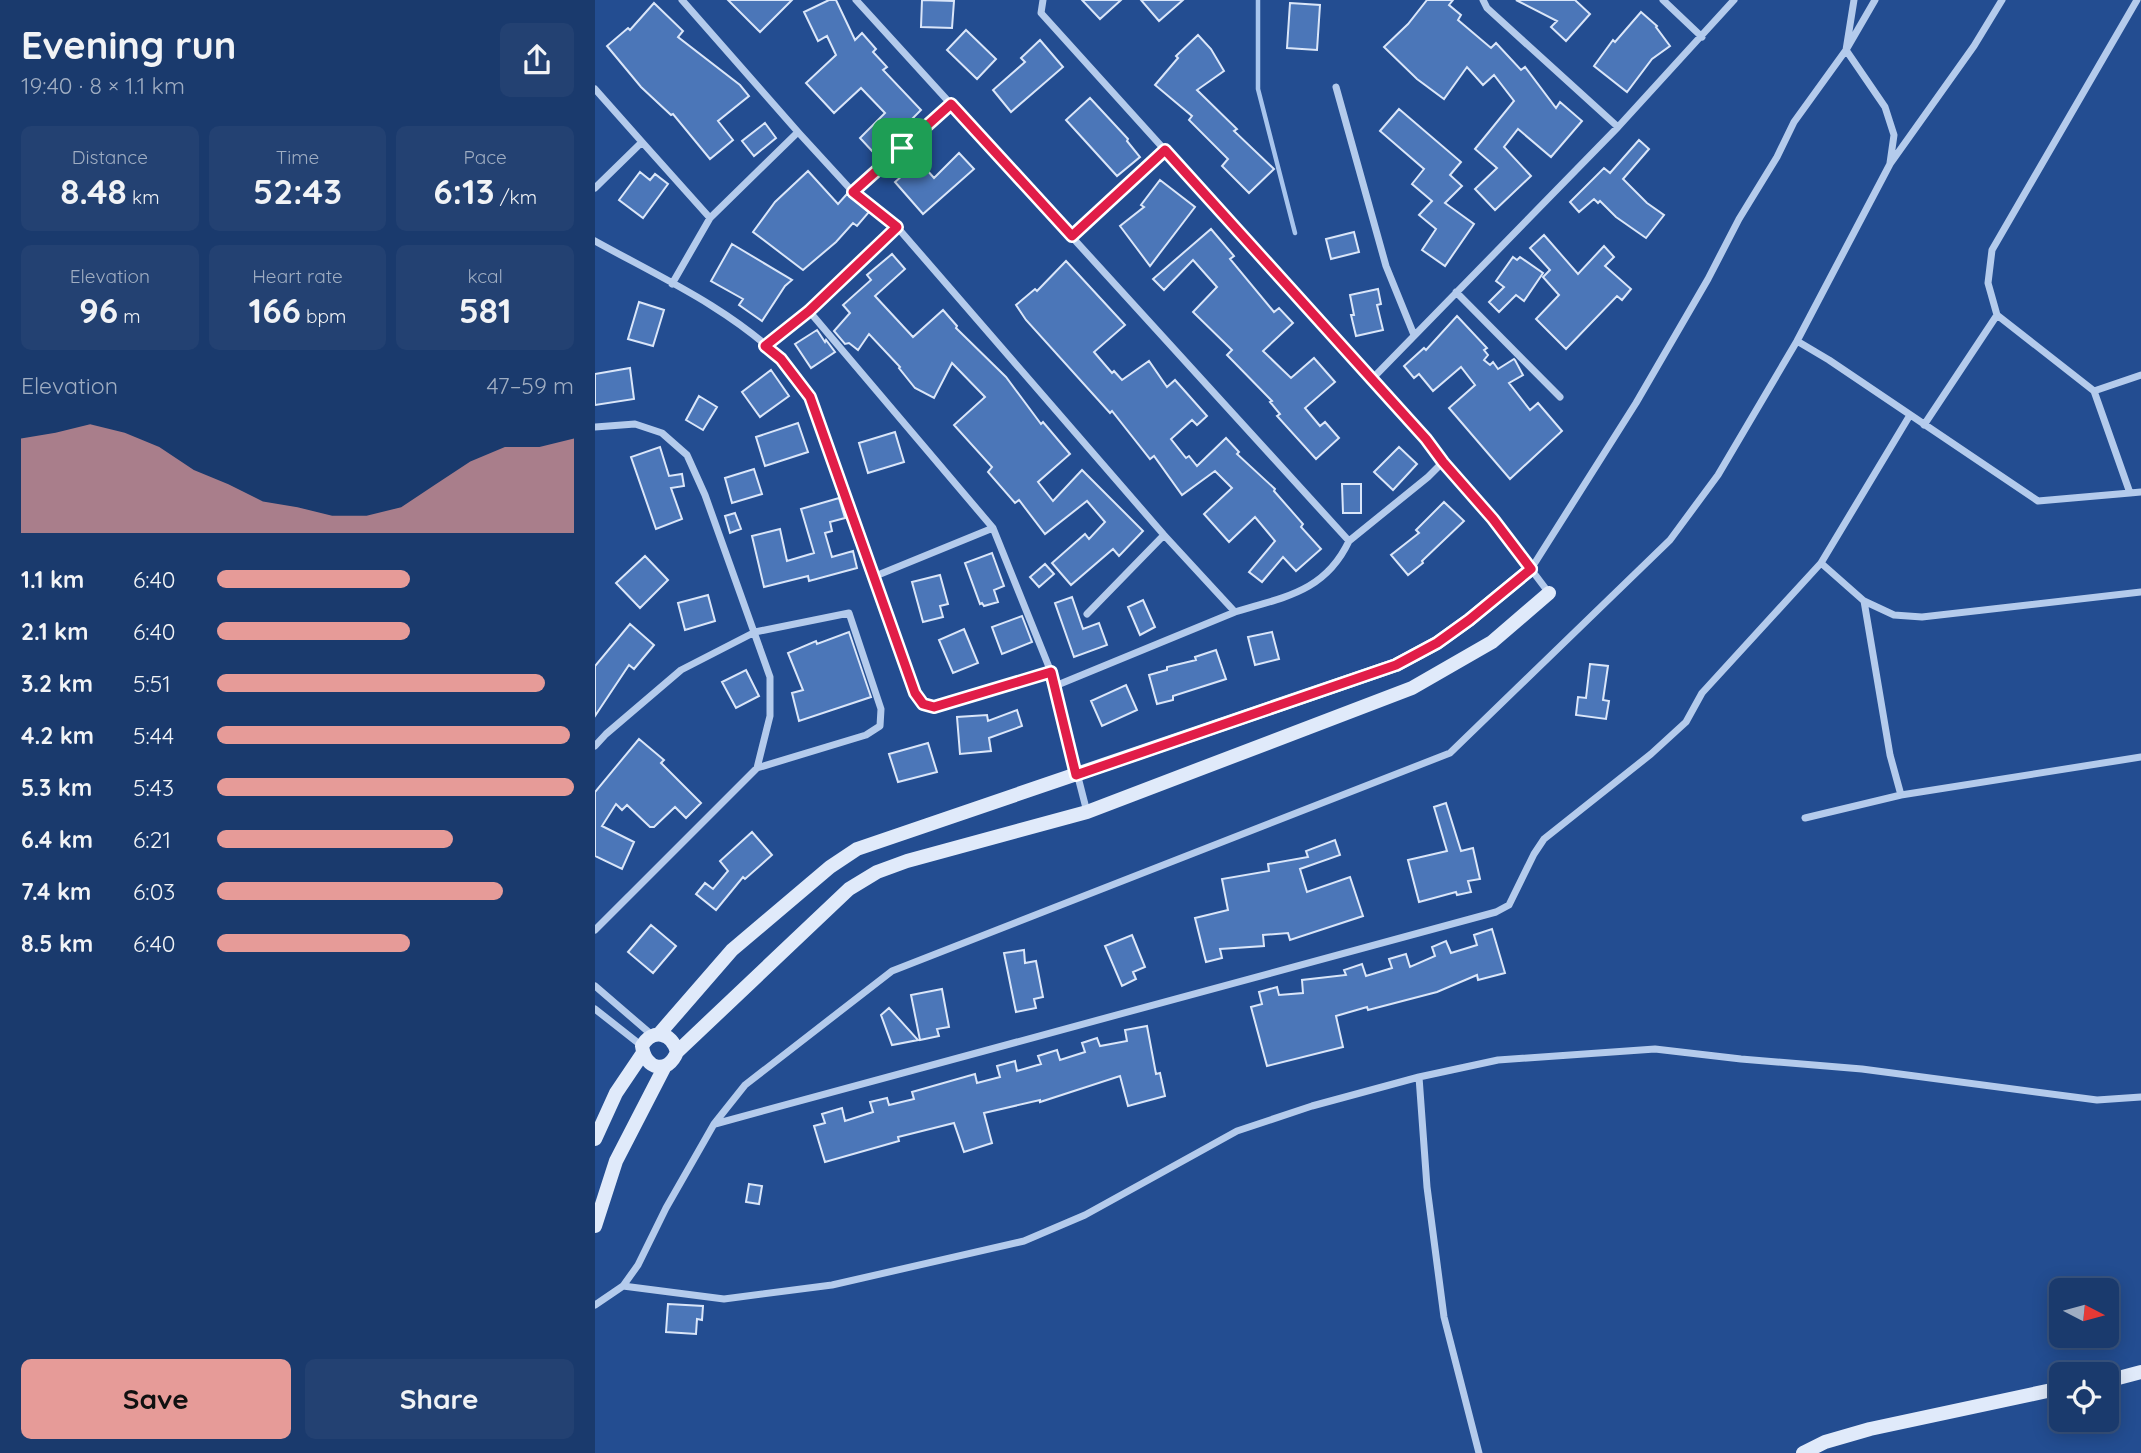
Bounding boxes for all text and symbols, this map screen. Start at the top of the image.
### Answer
text: Evening run [21,21,236,69]
button: share [500,23,574,97]
text: 19:40 · 8 × 1.1 km [21,71,185,100]
pin [872,118,932,178]
icon: arrive [883,129,921,167]
text: Distance [72,145,148,169]
text: Time [276,145,319,169]
text: Pace [464,145,507,169]
text: 8.48 [60,169,127,213]
text: 52:43 [253,169,342,213]
text: 6:13 [433,169,495,213]
text: km [127,185,159,209]
text: /km [495,185,537,209]
text: Elevation [70,264,150,288]
text: Heart rate [252,264,343,288]
text: kcal [467,264,503,288]
text: 96 [79,288,118,332]
text: 166 [249,288,301,332]
text: 581 [459,288,512,332]
text: m [118,304,141,328]
text: bpm [301,304,346,328]
text: Elevation [21,371,118,400]
text: 47–59 m [486,371,574,400]
text: 1.1 km [21,565,84,594]
text: 6:40 [133,565,175,594]
text: 2.1 km [21,617,88,646]
text: 6:40 [133,617,175,646]
text: 3.2 km [21,669,93,698]
text: 5:51 [133,669,171,698]
text: 4.2 km [21,721,94,750]
text: 5:44 [133,721,174,750]
text: 5.3 km [21,773,92,802]
text: 5:43 [133,773,174,802]
text: 6.4 km [21,825,93,854]
text: 6:21 [133,825,171,854]
text: 7.4 km [21,877,91,906]
text: 6:03 [133,877,175,906]
text: 8.5 km [21,929,93,958]
text: 6:40 [133,929,175,958]
north arrow [2049,1278,2119,1348]
map controls [2049,1278,2119,1432]
button: Save [21,1359,291,1439]
button: Share [305,1359,574,1439]
button: locate [2049,1362,2119,1432]

